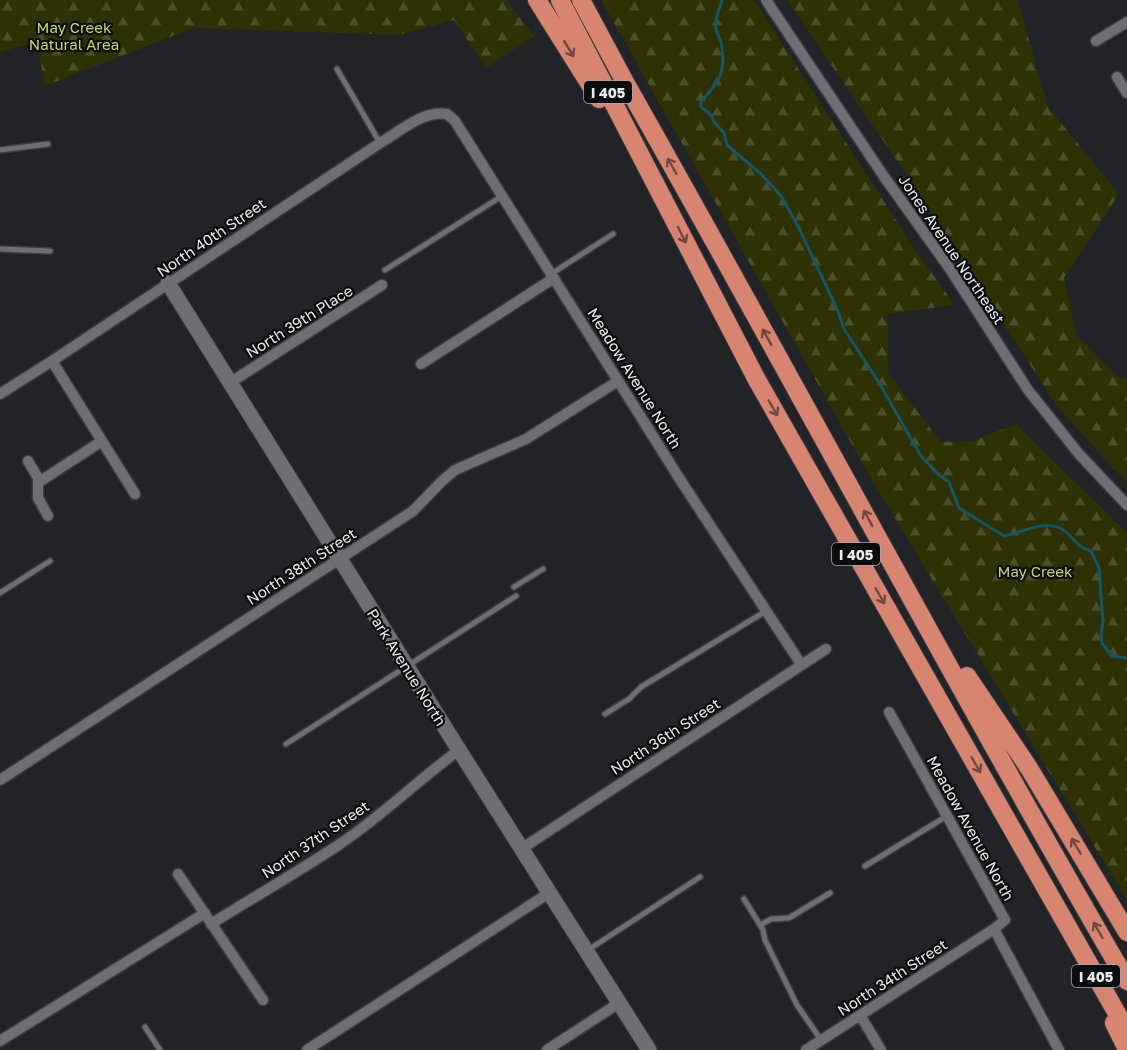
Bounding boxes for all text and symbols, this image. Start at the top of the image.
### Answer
park label: May Creek Natural Area [29,18,119,53]
one-way arrow [563,40,575,57]
road number: I 405 [584,81,632,103]
one-way arrow [666,158,678,175]
street label: Jones Avenue Northeast [895,171,1009,327]
street label: North 40th Street [153,194,269,280]
one-way arrow [677,226,688,244]
street label: North 39th Place [242,281,356,361]
street label: Meadow Avenue North [584,304,686,452]
one-way arrow [761,329,773,346]
one-way arrow [767,399,779,416]
one-way arrow [862,510,874,527]
street label: North 38th Street [243,524,359,608]
road number: I 405 [832,543,880,565]
park label: May Creek [997,562,1073,580]
one-way arrow [874,587,886,604]
street label: Park Avenue North [364,605,450,729]
street label: North 36th Street [607,694,723,778]
street label: Meadow Avenue North [924,753,1018,903]
one-way arrow [970,756,982,773]
street label: North 37th Street [258,796,372,882]
one-way arrow [1069,838,1081,855]
one-way arrow [1091,922,1103,939]
street label: North 34th Street [834,935,950,1019]
road number: I 405 [1072,965,1120,987]

